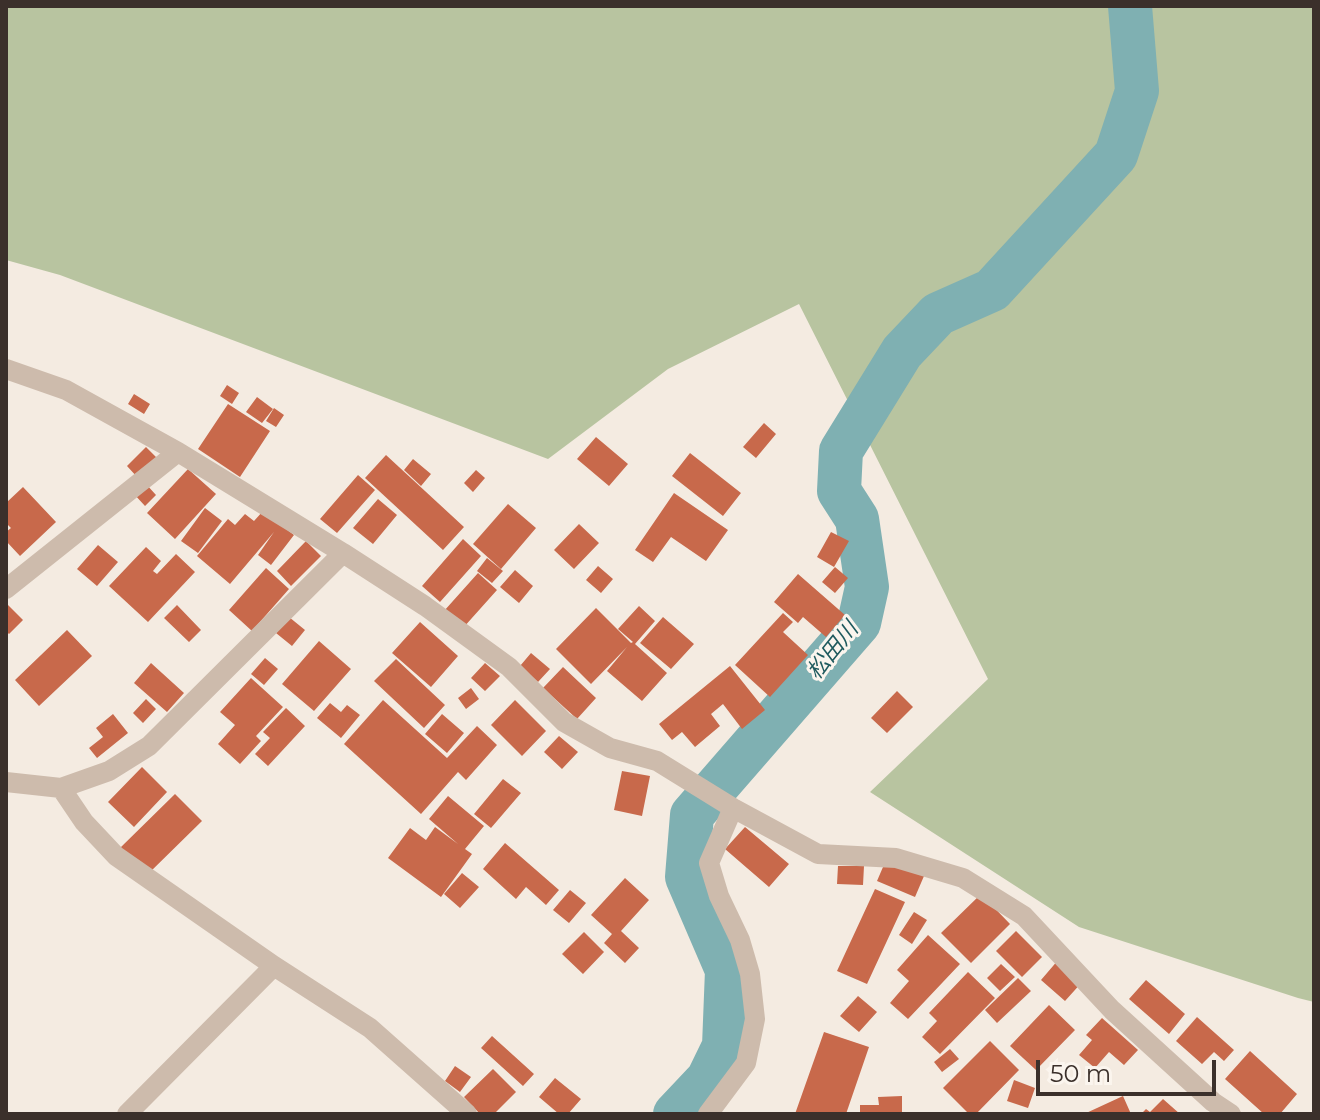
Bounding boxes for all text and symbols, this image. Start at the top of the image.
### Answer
water label: 松田川 [802,617,864,685]
scale bar [1040,1044,1220,1094]
text: 50 m [1050,1059,1111,1088]

